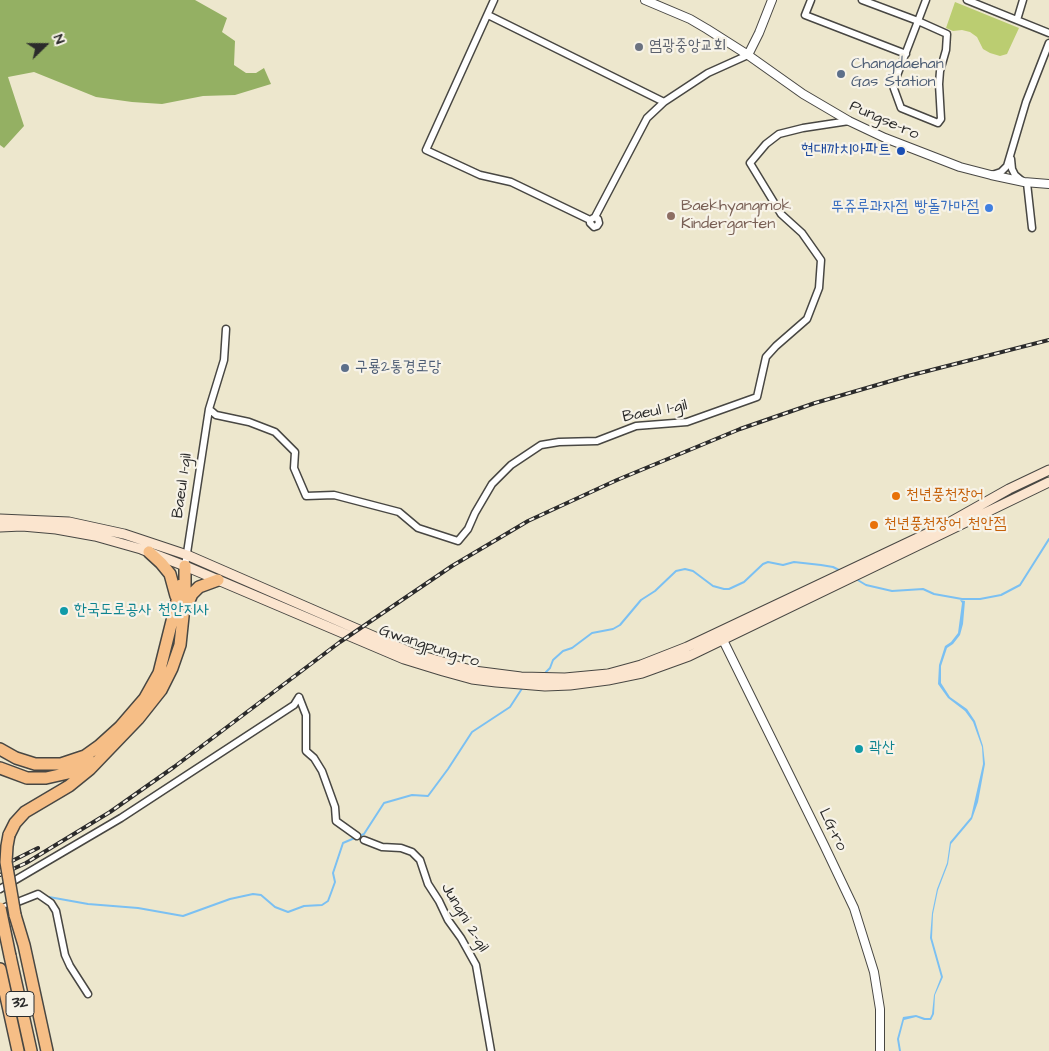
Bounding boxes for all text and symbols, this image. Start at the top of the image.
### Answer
north arrow [20,20,70,70]
text: N [48,32,70,47]
place label: 염광중앙교회 [649,37,726,57]
marker: 염광중앙교회 [633,41,645,53]
place label: Changdaehan Gas Station [851,55,944,93]
marker: Changdaehan Gas Station [835,68,847,80]
street label: Pungse-ro [846,97,922,145]
place label: 현대까치아파트 [801,141,891,161]
marker: 현대까치아파트 [895,145,907,157]
place label: Baekhyangmok Kindergarten [681,197,791,235]
place label: 뚜쥬루과자점 빵돌가마점 [831,198,979,218]
marker: 뚜쥬루과자점 빵돌가마점 [983,202,995,214]
marker: Baekhyangmok Kindergarten [665,210,677,222]
place label: 구룡2통경로당 [355,358,441,378]
marker: 구룡2통경로당 [339,362,351,374]
street label: Baeul 1-gil [621,396,689,428]
street label: Baeul 1-gil [169,452,197,520]
place label: 천년풍천장어 [906,486,983,506]
marker: 천년풍천장어 [890,490,902,502]
place label: 천년풍천장어 천안점 [884,515,1006,535]
marker: 천년풍천장어 천안점 [868,519,880,531]
place label: 한국도로공사 천안지사 [74,601,209,621]
marker: 한국도로공사 천안지사 [58,605,70,617]
street label: Gwangpung-ro [376,622,482,672]
place label: 곽산 [869,739,895,759]
marker: 곽산 [853,743,865,755]
street label: LG-ro [814,806,850,854]
street label: Jungni 2-gil [436,880,492,956]
road number: 32 [6,992,34,1016]

